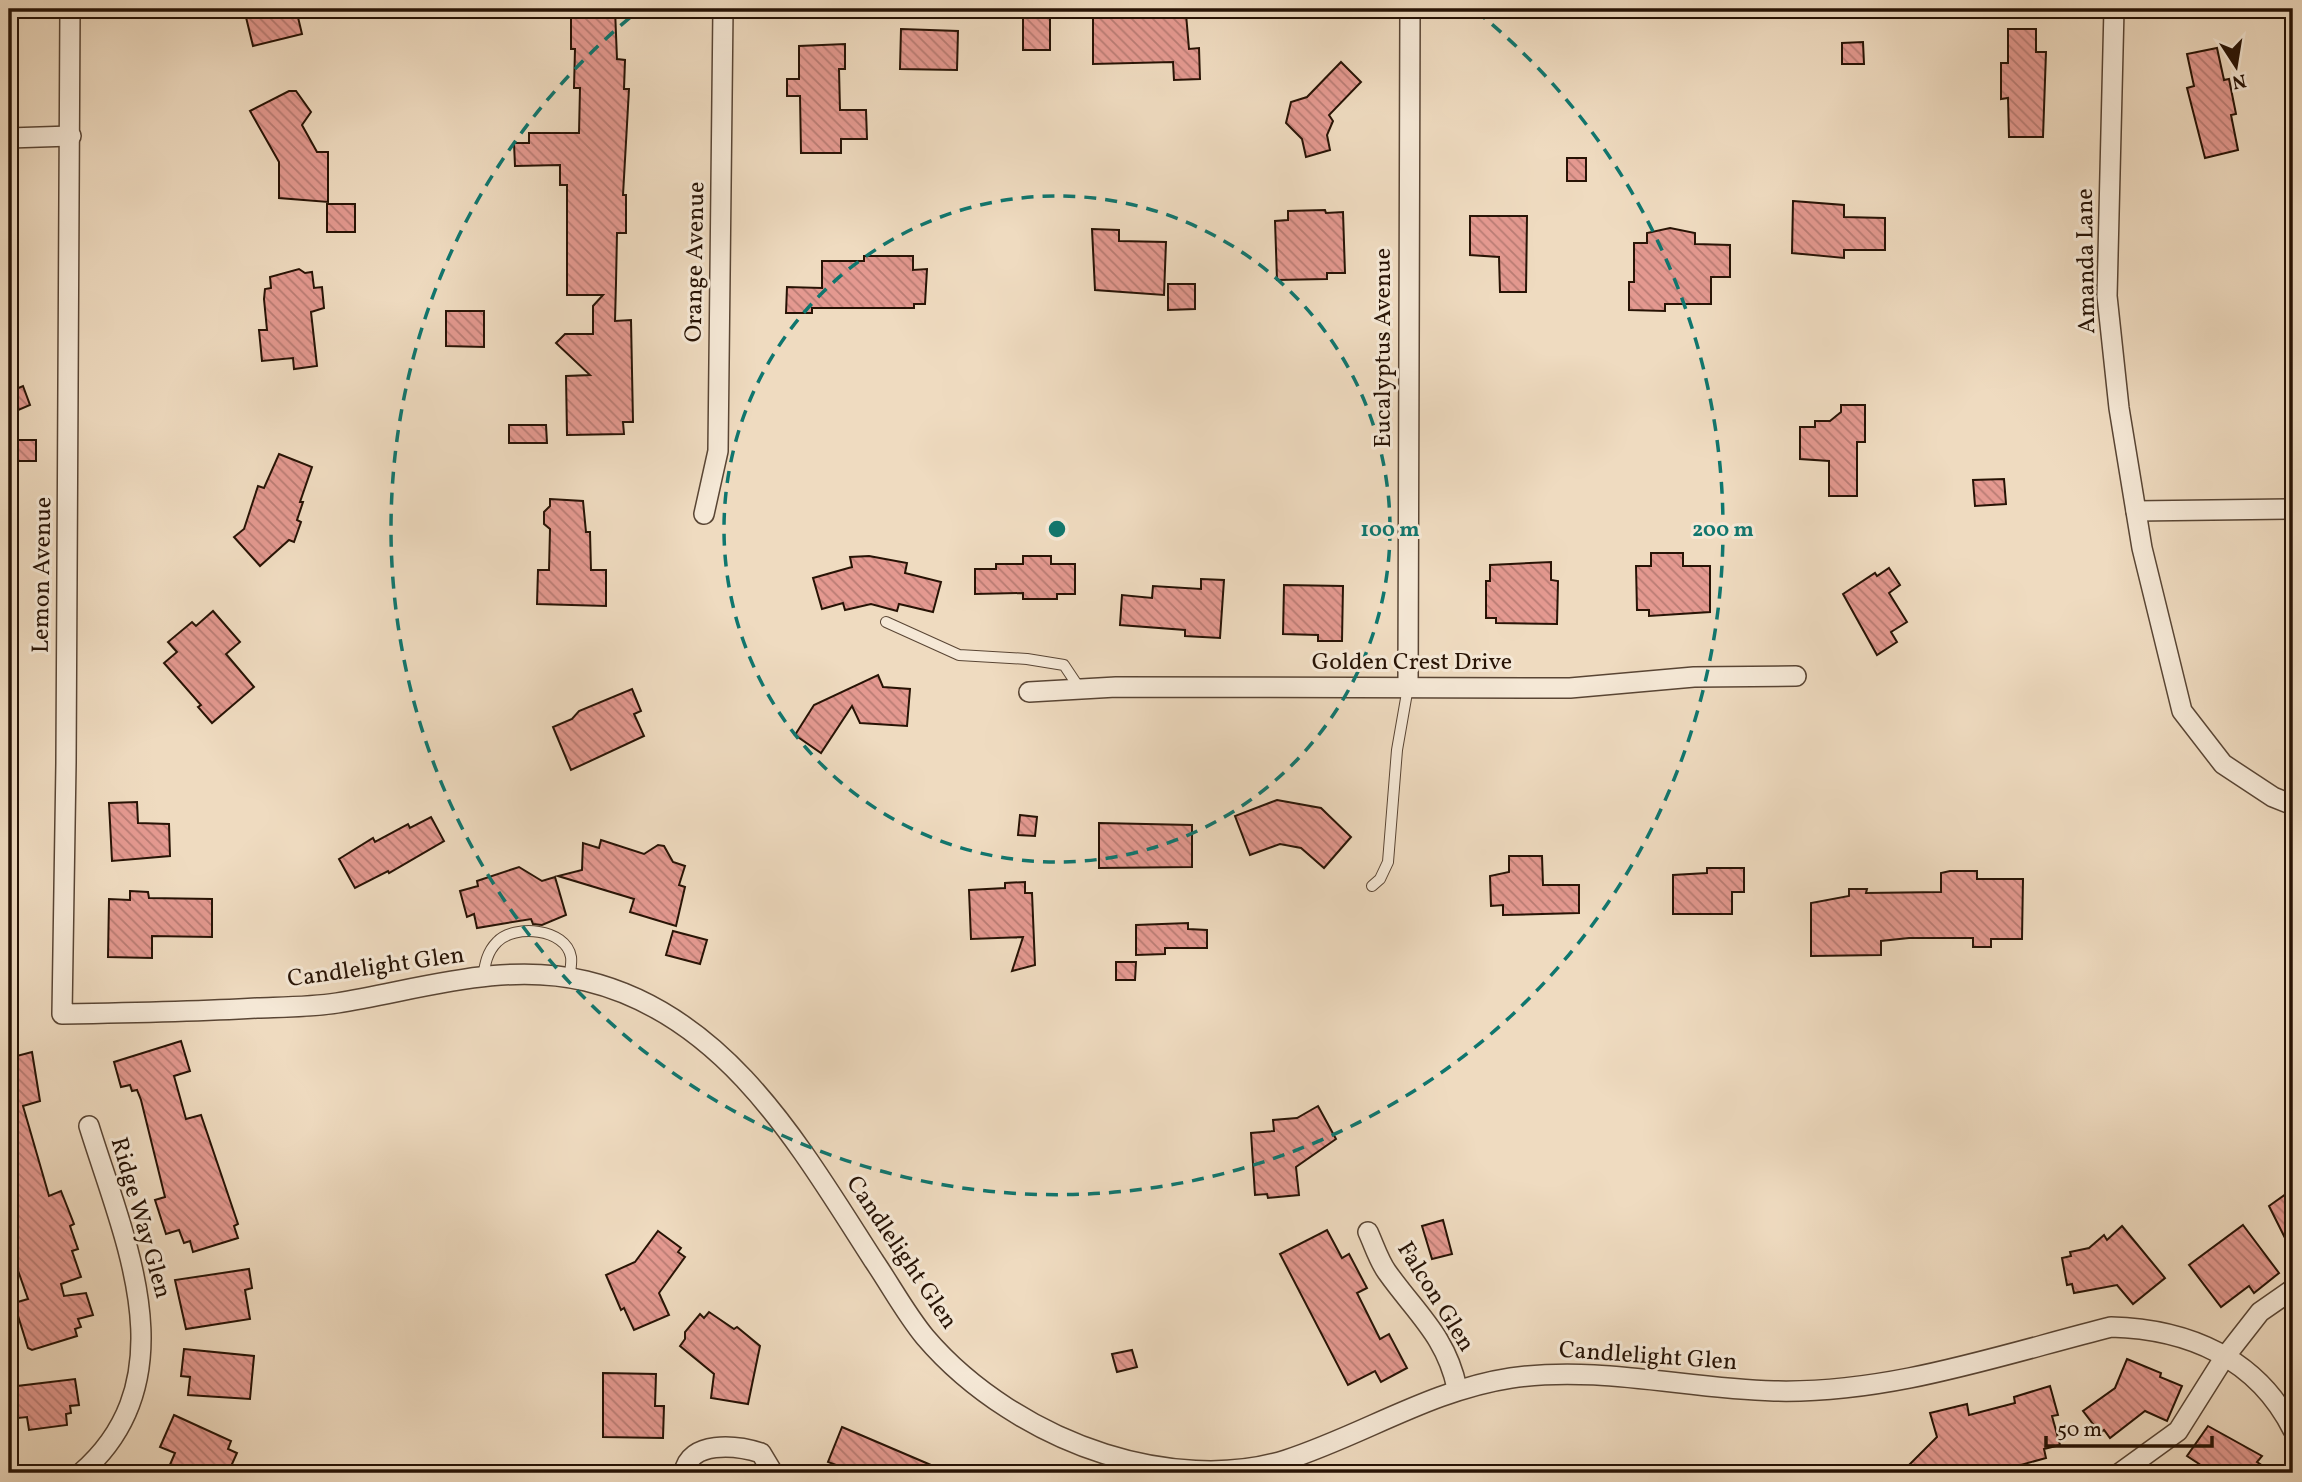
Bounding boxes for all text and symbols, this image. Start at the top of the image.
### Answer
north arrow [2200,32,2270,102]
text: N [2229,67,2249,95]
street label: Orange Avenue [678,181,714,343]
street label: Amanda Lane [2069,188,2105,334]
street label: Eucalyptus Avenue [1367,248,1401,448]
street label: Lemon Avenue [25,496,61,654]
text: 100 m [1360,516,1420,545]
text: 200 m [1692,516,1754,545]
centre of rings [1045,517,1069,541]
street label: Golden Crest Drive [1312,646,1512,680]
street label: Candlelight Glen [285,939,467,997]
street label: Ridge Way Glen [101,1134,179,1302]
street label: Candlelight Glen [837,1169,965,1337]
street label: Falcon Glen [1388,1235,1482,1359]
street label: Candlelight Glen [1558,1334,1738,1380]
scale bar [2046,1405,2213,1449]
text: 50 m [2057,1416,2102,1445]

